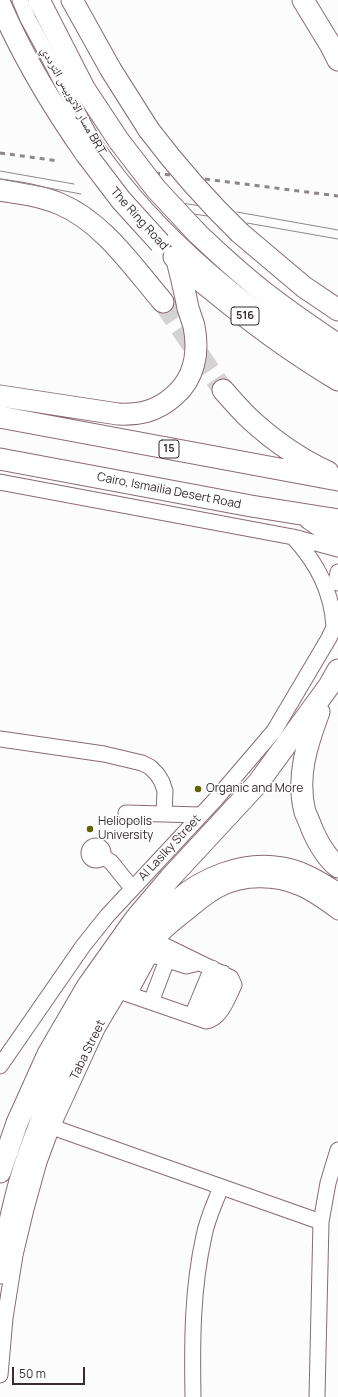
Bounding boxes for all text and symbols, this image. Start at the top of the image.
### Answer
street label: مسار الاتوبيس الترددي BRT [37,45,109,157]
street label: The Ring Road [107,185,171,253]
road number: 516 [231,307,259,325]
road number: 15 [159,440,179,458]
street label: Cairo, Ismailia Desert Road [96,470,242,512]
place label: Organic and More [206,782,303,796]
marker: Organic and More [193,784,203,794]
street label: Al Laslky Street [136,812,204,884]
place label: Heliopolis University [98,815,153,843]
marker: Heliopolis University [85,824,95,834]
street label: Taba Street [67,1018,109,1082]
scale bar [14,1359,87,1385]
text: 50 m [19,1365,46,1382]

